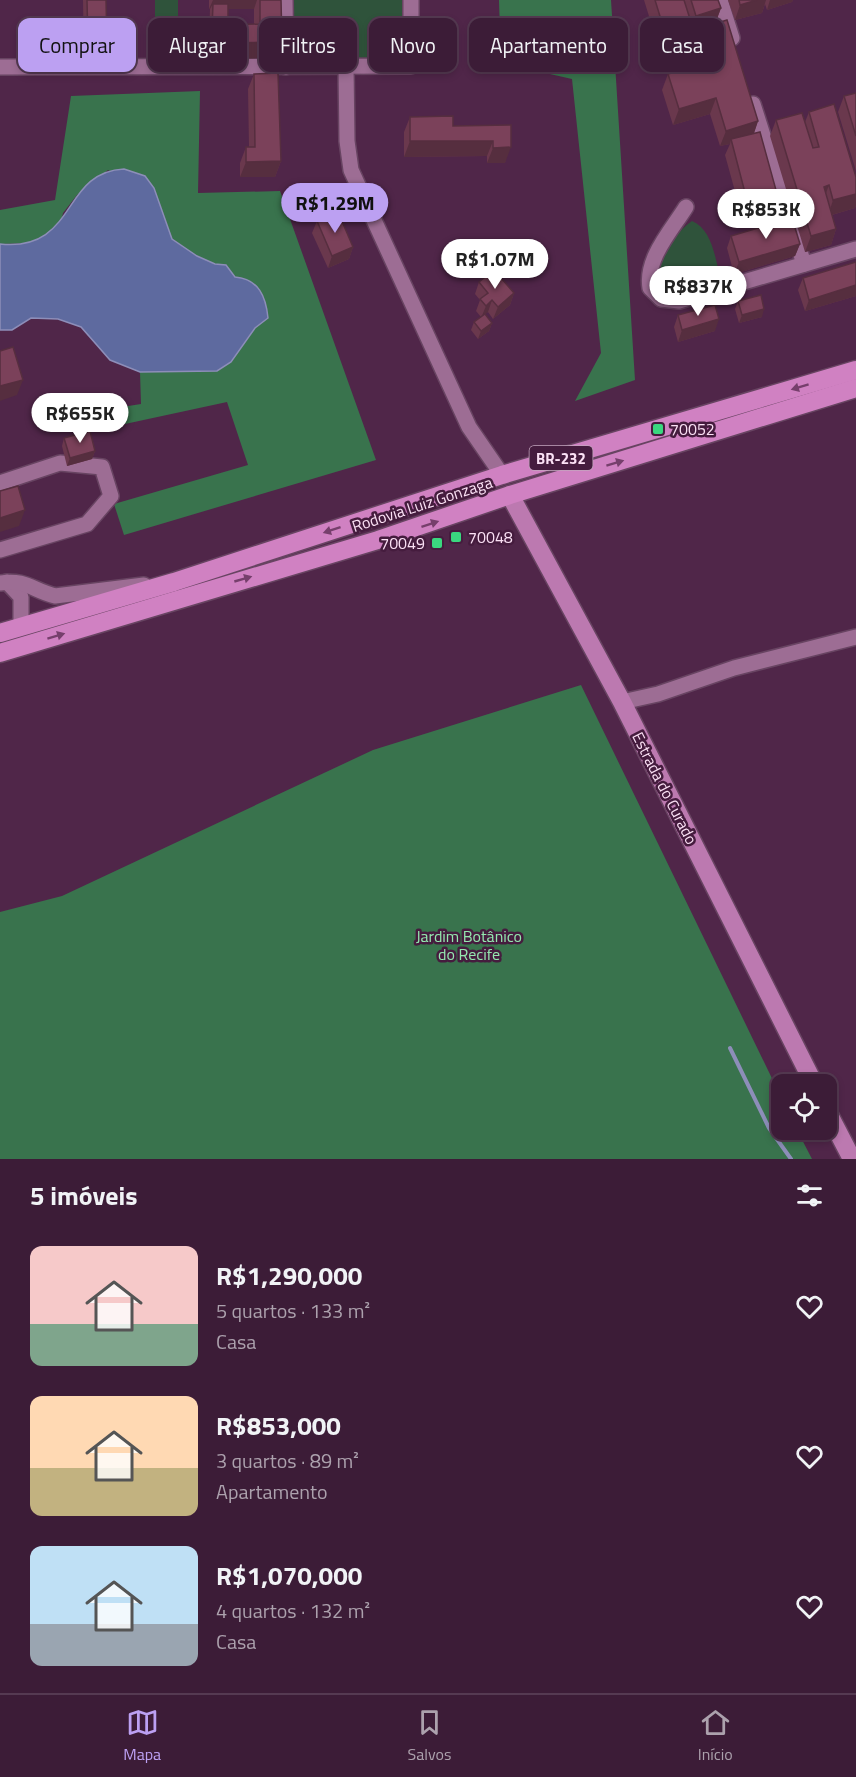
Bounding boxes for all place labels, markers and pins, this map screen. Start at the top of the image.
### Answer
pin: R$1.29M [280,183,390,234]
pin: R$853K [717,189,815,240]
pin: R$1.07M [440,239,550,290]
pin: R$837K [649,266,747,317]
pin: R$655K [31,393,129,444]
place label: 70052 [670,417,715,441]
marker: 70052 [651,422,665,436]
place label: 70048 [468,525,513,549]
marker: 70048 [449,530,463,544]
place label: 70049 [380,531,425,555]
marker: 70049 [430,536,444,550]

